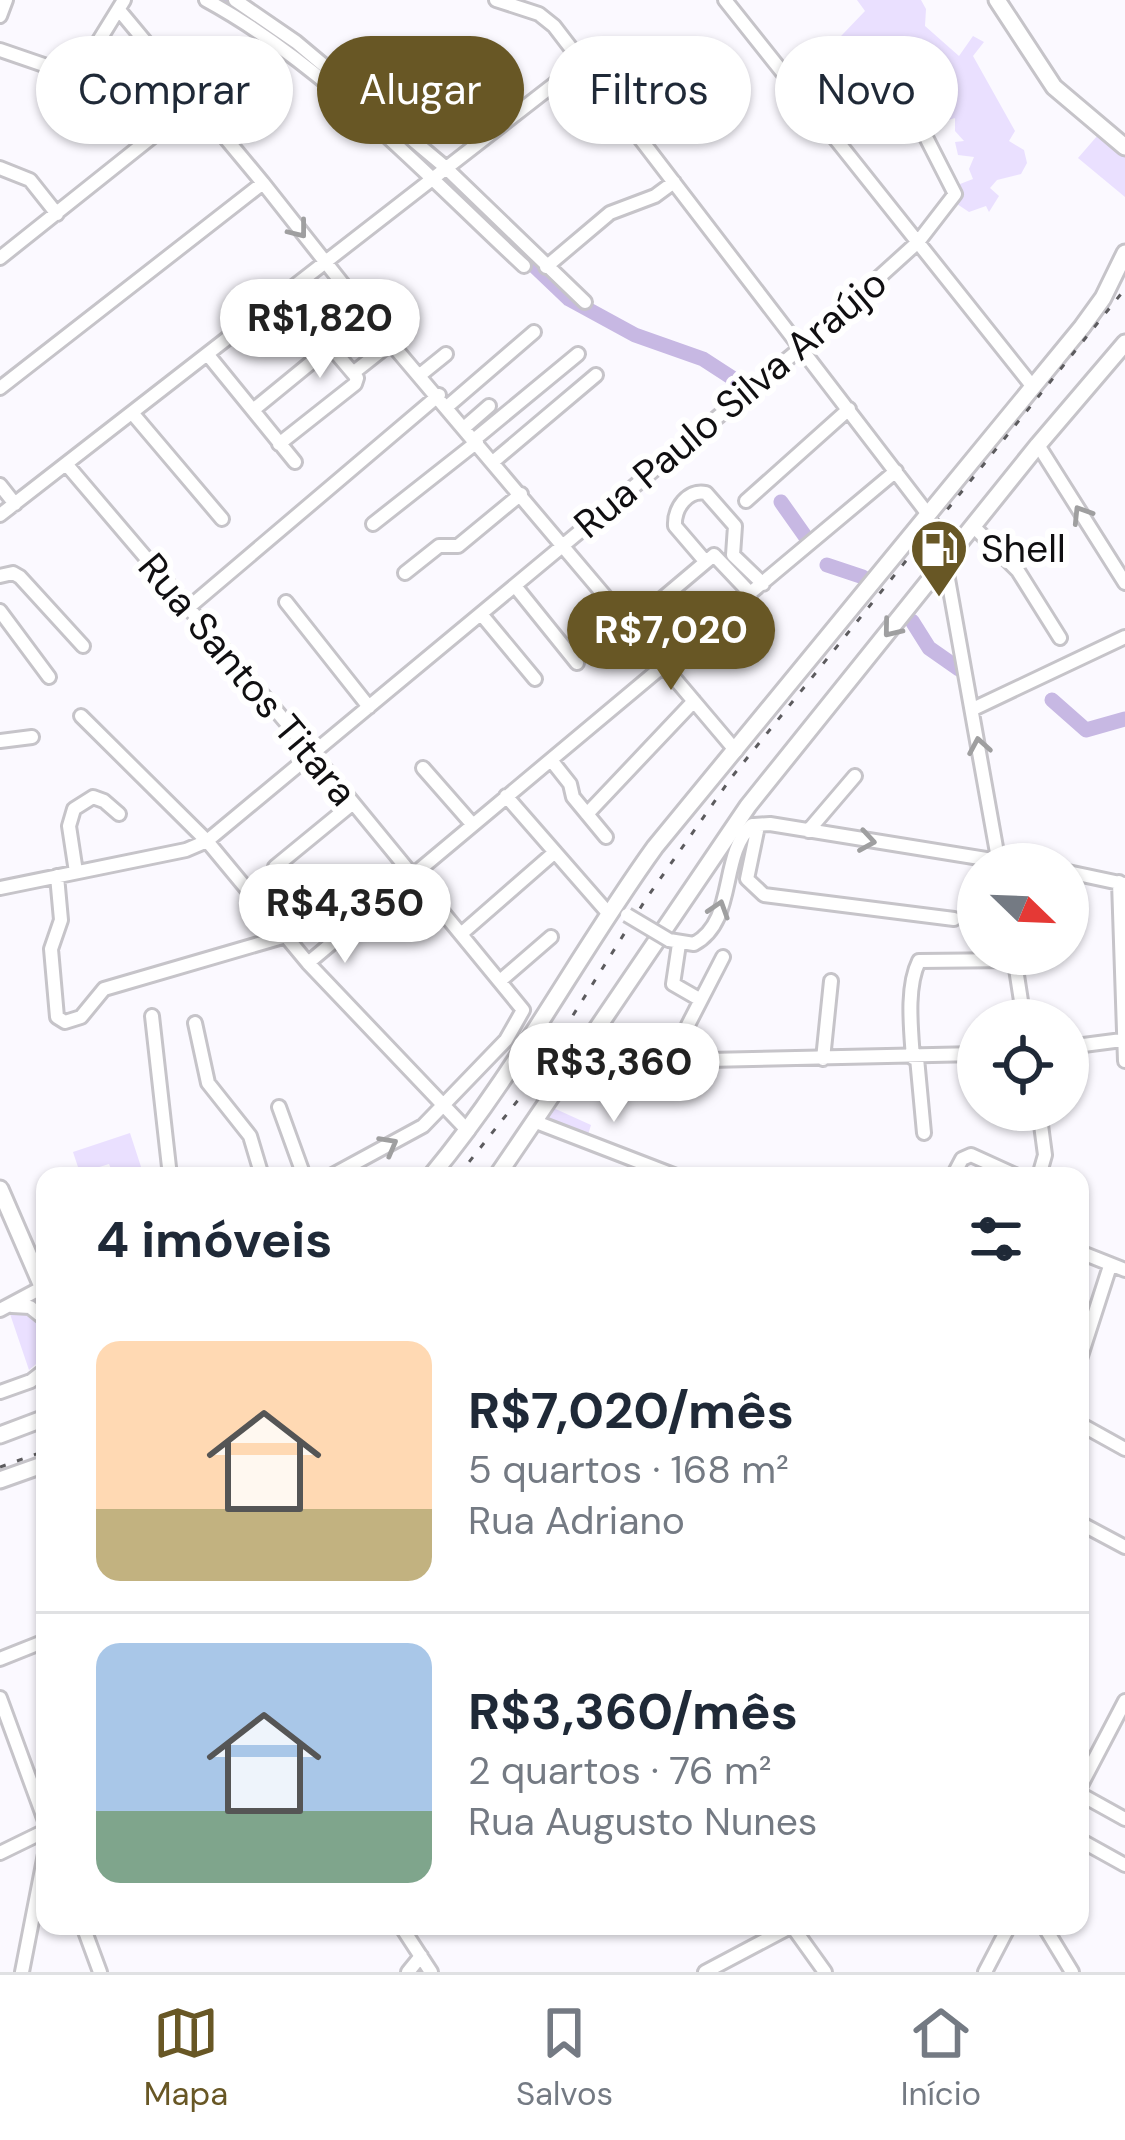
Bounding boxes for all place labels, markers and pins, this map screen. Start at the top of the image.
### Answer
pin: R$1,820 [209,279,431,381]
fuel station icon: Shell [908,517,970,599]
place label: Shell [981,523,1066,574]
pin: R$7,020 [560,591,782,693]
pin: R$4,350 [234,864,456,966]
pin: R$3,360 [503,1023,725,1125]

